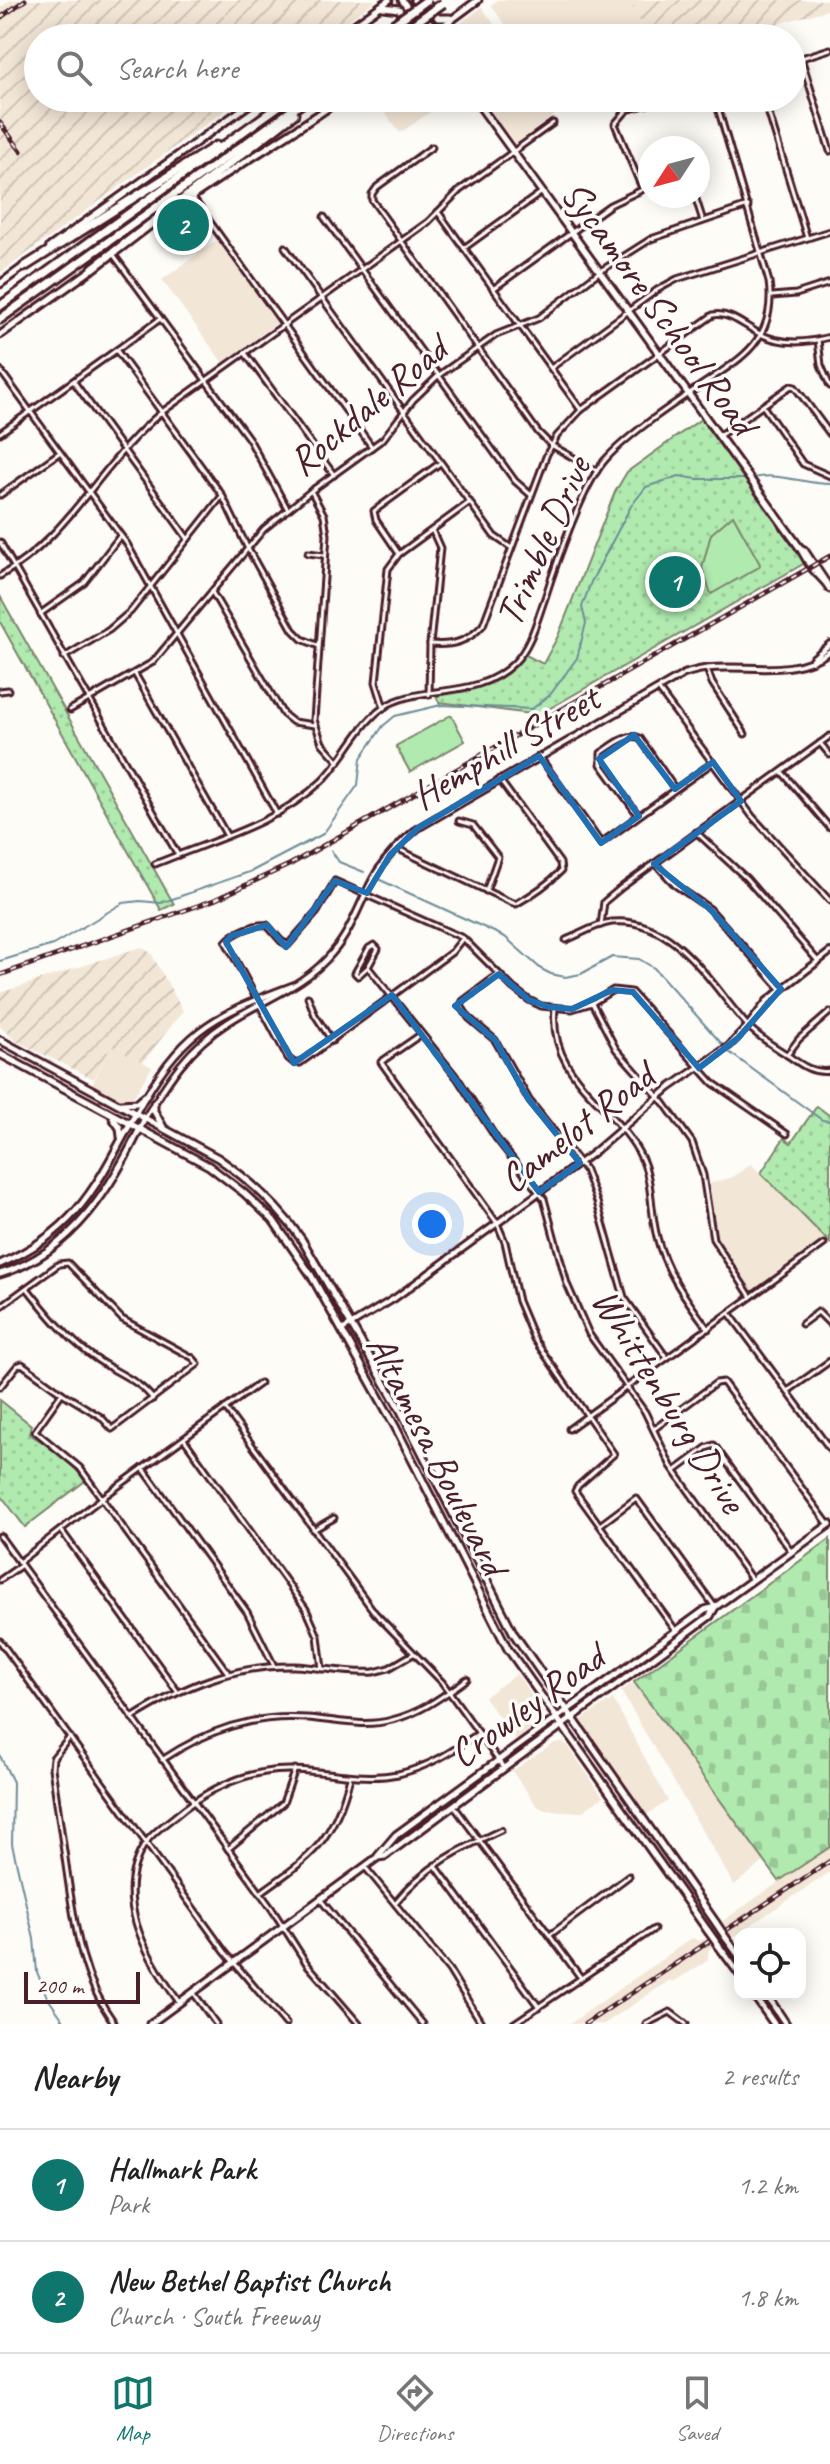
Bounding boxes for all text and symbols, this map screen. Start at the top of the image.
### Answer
search box [24,24,806,112]
icon: search [52,46,96,90]
text: Search here [116,49,238,87]
north arrow [638,136,710,208]
street label: Sycamore School Road [550,171,772,450]
pin: 2 [157,195,209,255]
street label: Rockdale Road [278,321,462,487]
street label: Trimble Drive [484,446,604,634]
pin: 1 [649,552,701,612]
street label: Hemphill Street [403,671,611,821]
street label: Camelot Road [489,1048,669,1204]
your location [412,1204,452,1244]
street label: Whittenburg Drive [580,1279,760,1525]
street label: Altamesa Boulevard [355,1326,522,1589]
street label: Crowley Road [439,1629,619,1779]
map controls [734,1928,806,2000]
button: locate [734,1928,806,2000]
scale bar [24,1968,140,2004]
text: 200 m [36,1972,83,2000]
text: Nearby [32,2055,118,2098]
text: 2 results [722,2060,798,2093]
text: Hallmark Park [108,2150,255,2188]
text: 1 [52,2169,64,2202]
text: 1.2 km [738,2169,798,2202]
text: Park [108,2188,149,2221]
text: New Bethel Baptist Church [108,2262,390,2300]
text: 2 [52,2281,64,2314]
text: 1.8 km [738,2281,798,2314]
text: Church · South Freeway [108,2300,319,2333]
tab: Map [111,2371,155,2447]
tab: Directions [377,2371,453,2447]
tab: Saved [675,2371,719,2447]

